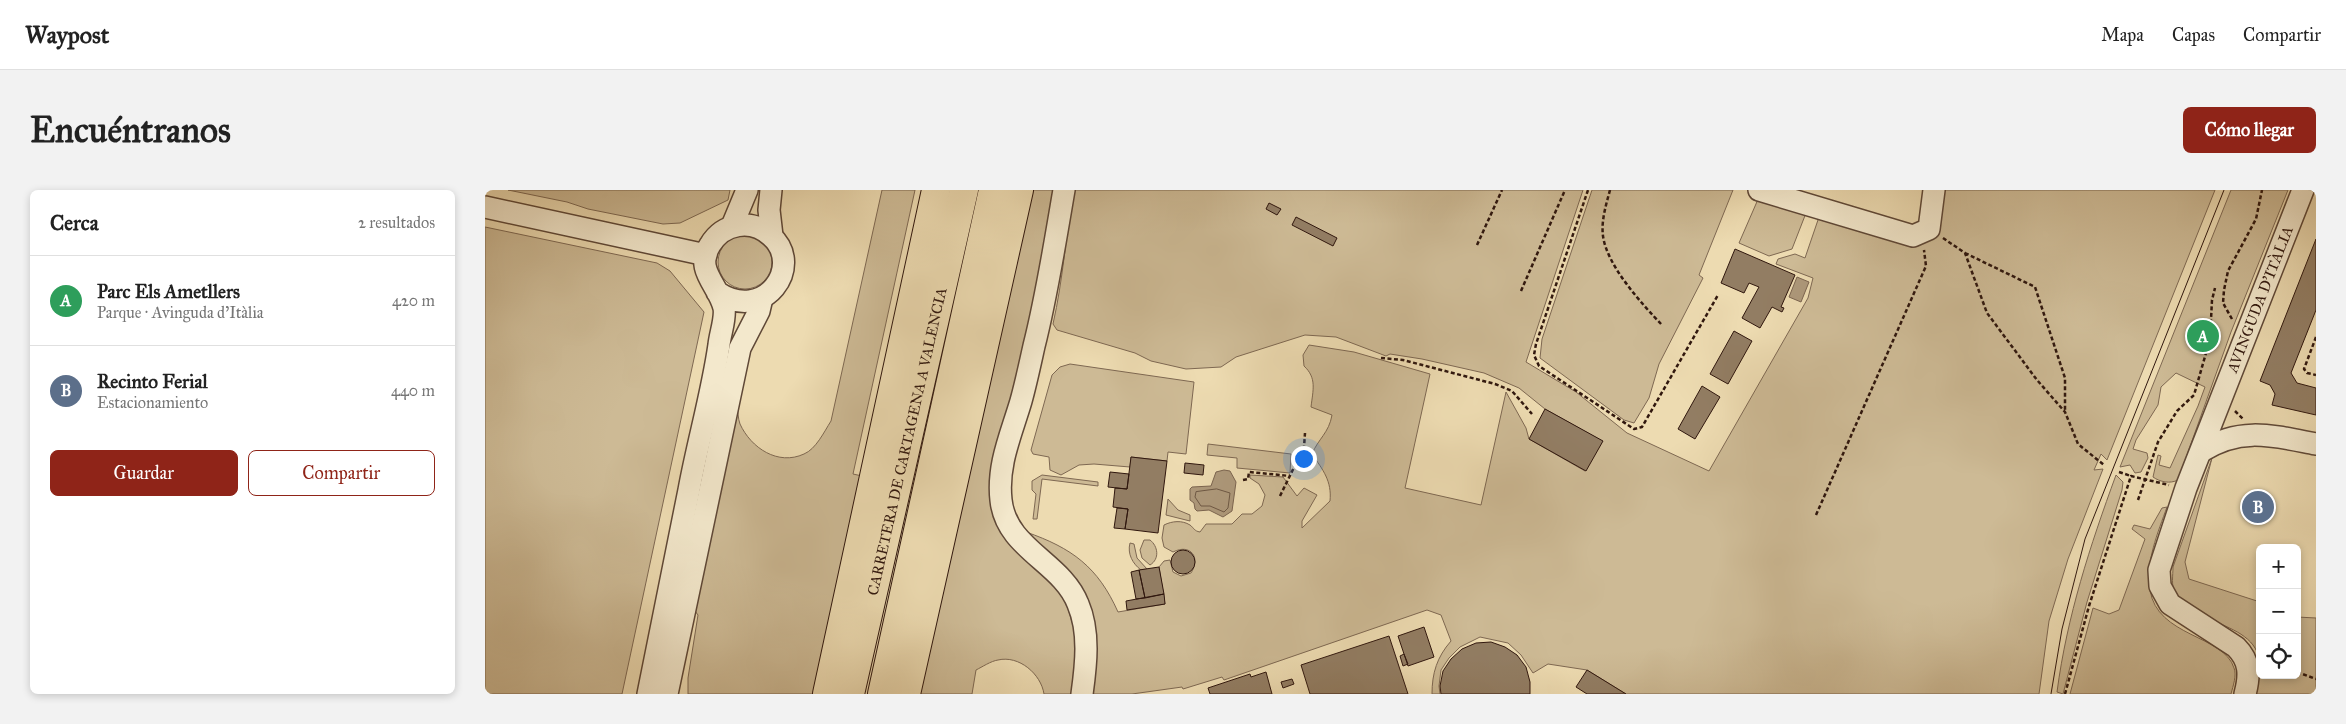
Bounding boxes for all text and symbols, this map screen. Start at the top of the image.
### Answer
text: Waypost [25,20,109,50]
text: Mapa [2101,24,2144,46]
text: Capas [2172,24,2215,46]
text: Compartir [2243,24,2321,46]
button: Cómo llegar [2183,107,2316,153]
text: Encuéntranos [30,109,231,152]
text: Cerca [50,210,99,236]
text: 2 resultados [358,213,435,232]
street label: AVINGUDA D'ITÀLIA [2223,224,2297,376]
text: Parc Els Ametllers [97,280,240,303]
street label: CARRETERA DE CARTAGENA A VALENCIA [864,286,951,597]
text: A [61,291,71,310]
text: 420 m [392,291,435,310]
text: Parque · Avinguda d'Itàlia [97,303,264,322]
pin: A [2187,317,2219,355]
text: Recinto Ferial [97,370,208,393]
text: B [61,381,71,400]
text: 440 m [391,381,435,400]
text: Estacionamiento [97,393,208,412]
your location [1291,446,1317,472]
button: Guardar [50,450,238,496]
button: Compartir [248,450,435,496]
pin: B [2242,488,2274,526]
map controls [2256,544,2301,679]
button: + [2256,544,2301,589]
button: − [2256,589,2301,634]
button: locate [2256,634,2301,679]

